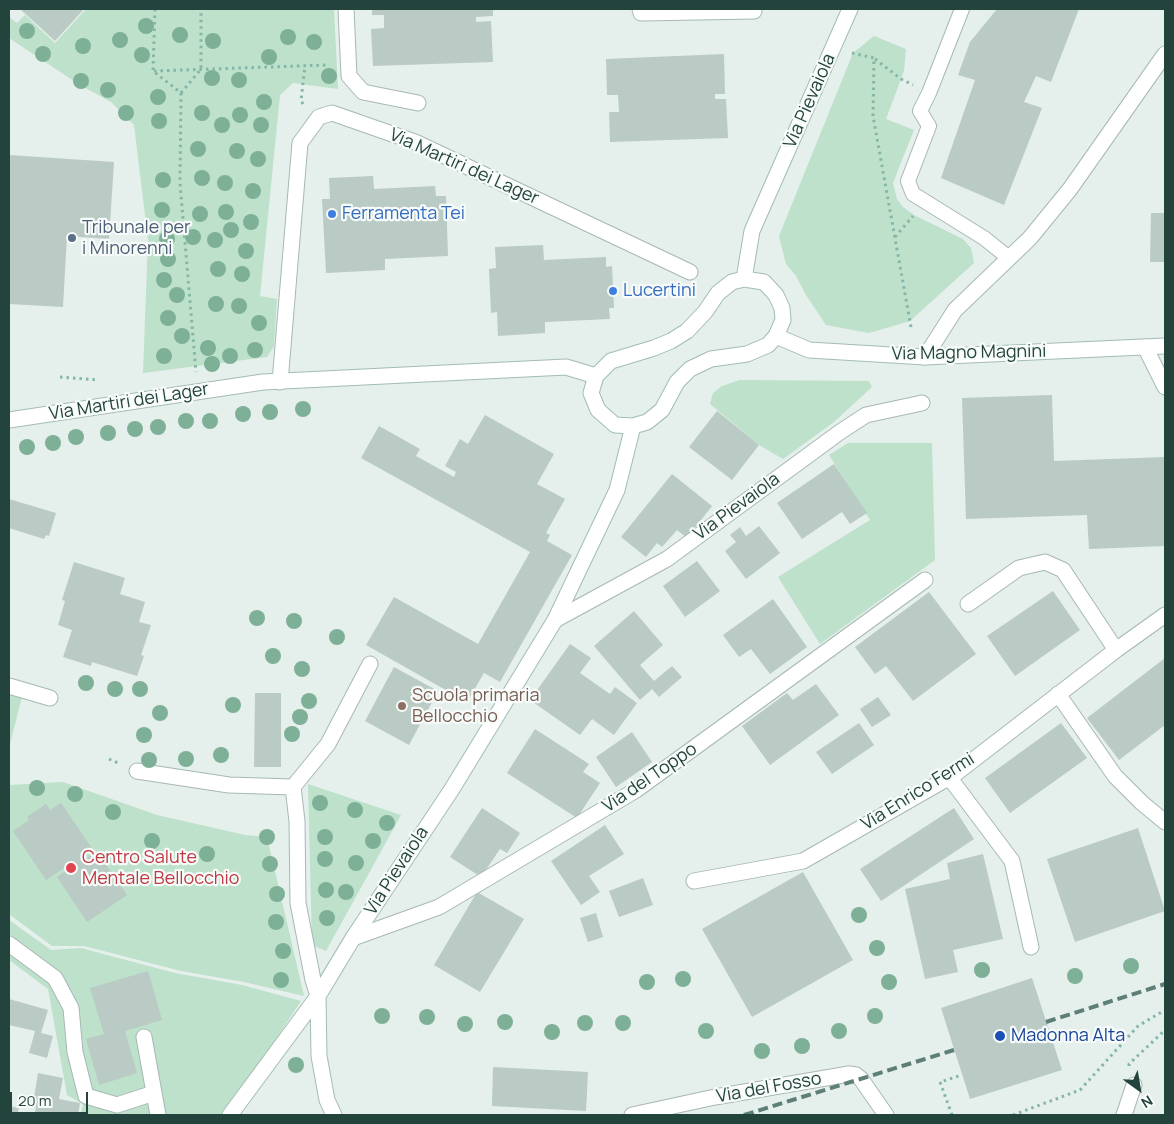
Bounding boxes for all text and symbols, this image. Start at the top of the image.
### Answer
street label: Via Pievaiola [780,50,840,152]
street label: Via Martiri dei Lager [386,124,542,210]
place label: Ferramenta Tei [342,203,465,225]
marker: Ferramenta Tei [326,208,338,220]
place label: Tribunale per i Minorenni [82,217,191,260]
marker: Tribunale per i Minorenni [66,232,78,244]
place label: Lucertini [623,280,696,302]
marker: Lucertini [607,285,619,297]
street label: Via Magno Magnini [892,341,1046,365]
street label: Via Martiri dei Lager [48,379,210,425]
street label: Via Pievaiola [690,469,784,545]
place label: Scuola primaria Bellocchio [412,685,540,728]
marker: Scuola primaria Bellocchio [396,700,408,712]
street label: Via del Toppo [599,739,701,817]
street label: Via Enrico Fermi [858,749,978,835]
street label: Via Pievaiola [360,823,434,919]
place label: Centro Salute Mentale Bellocchio [82,847,239,890]
marker: Centro Salute Mentale Bellocchio [64,861,78,875]
place label: Madonna Alta [1011,1025,1125,1047]
marker: Madonna Alta [993,1029,1007,1043]
north arrow [1114,1064,1164,1114]
street label: Via del Fosso [715,1068,823,1108]
scale bar [12,1082,90,1114]
text: 20 m [18,1090,51,1111]
text: N [1138,1091,1157,1113]

